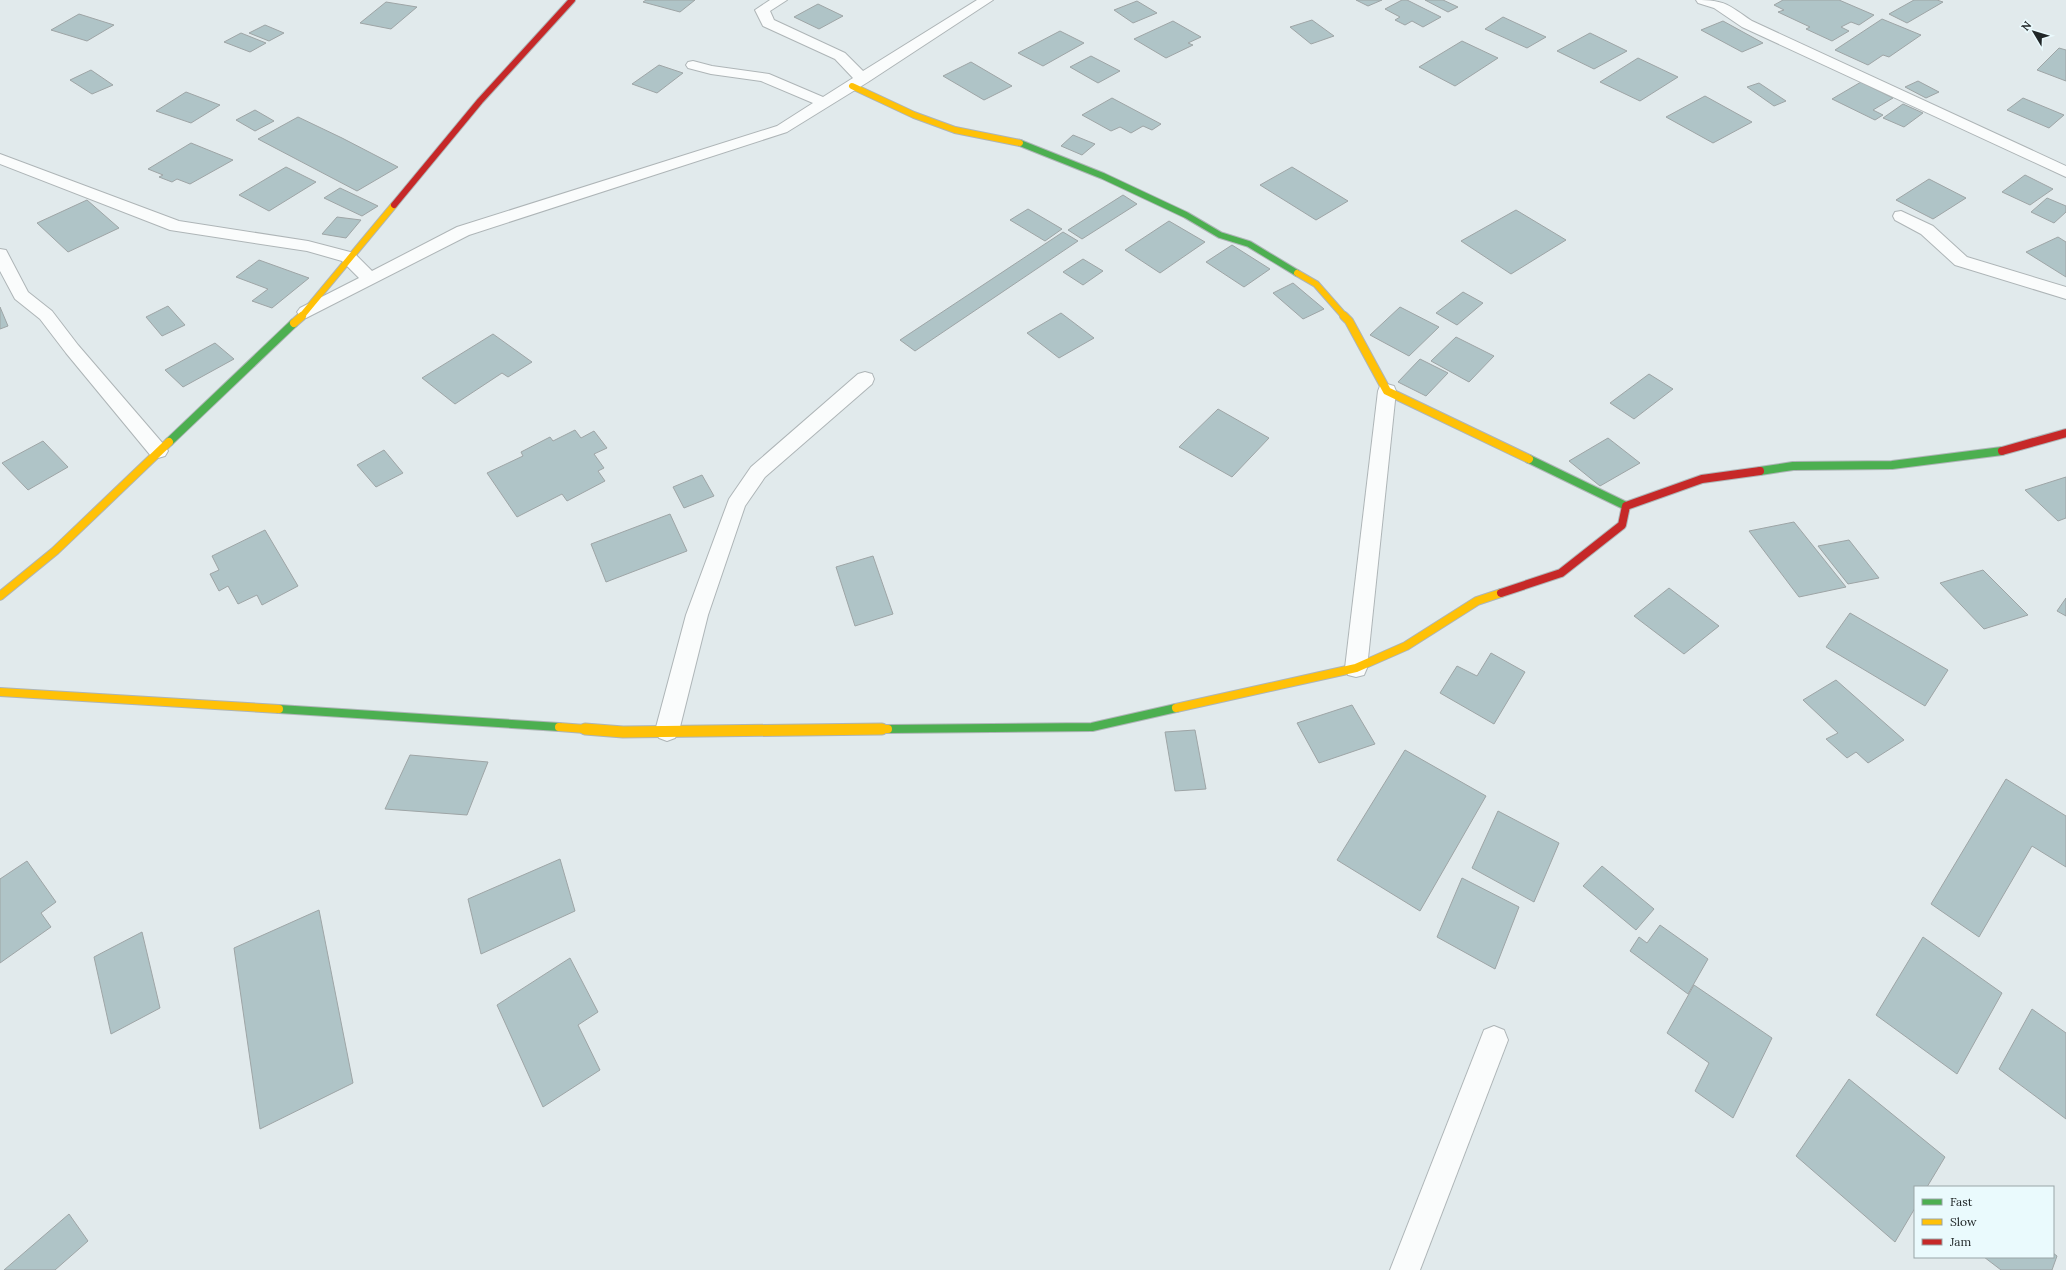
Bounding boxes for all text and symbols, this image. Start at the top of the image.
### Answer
north arrow [2014,12,2054,52]
text: N [2018,18,2035,34]
legend [1914,1186,2054,1258]
text: Fast [1950,1194,1973,1209]
text: Slow [1950,1214,1977,1229]
text: Jam [1949,1234,1971,1249]

